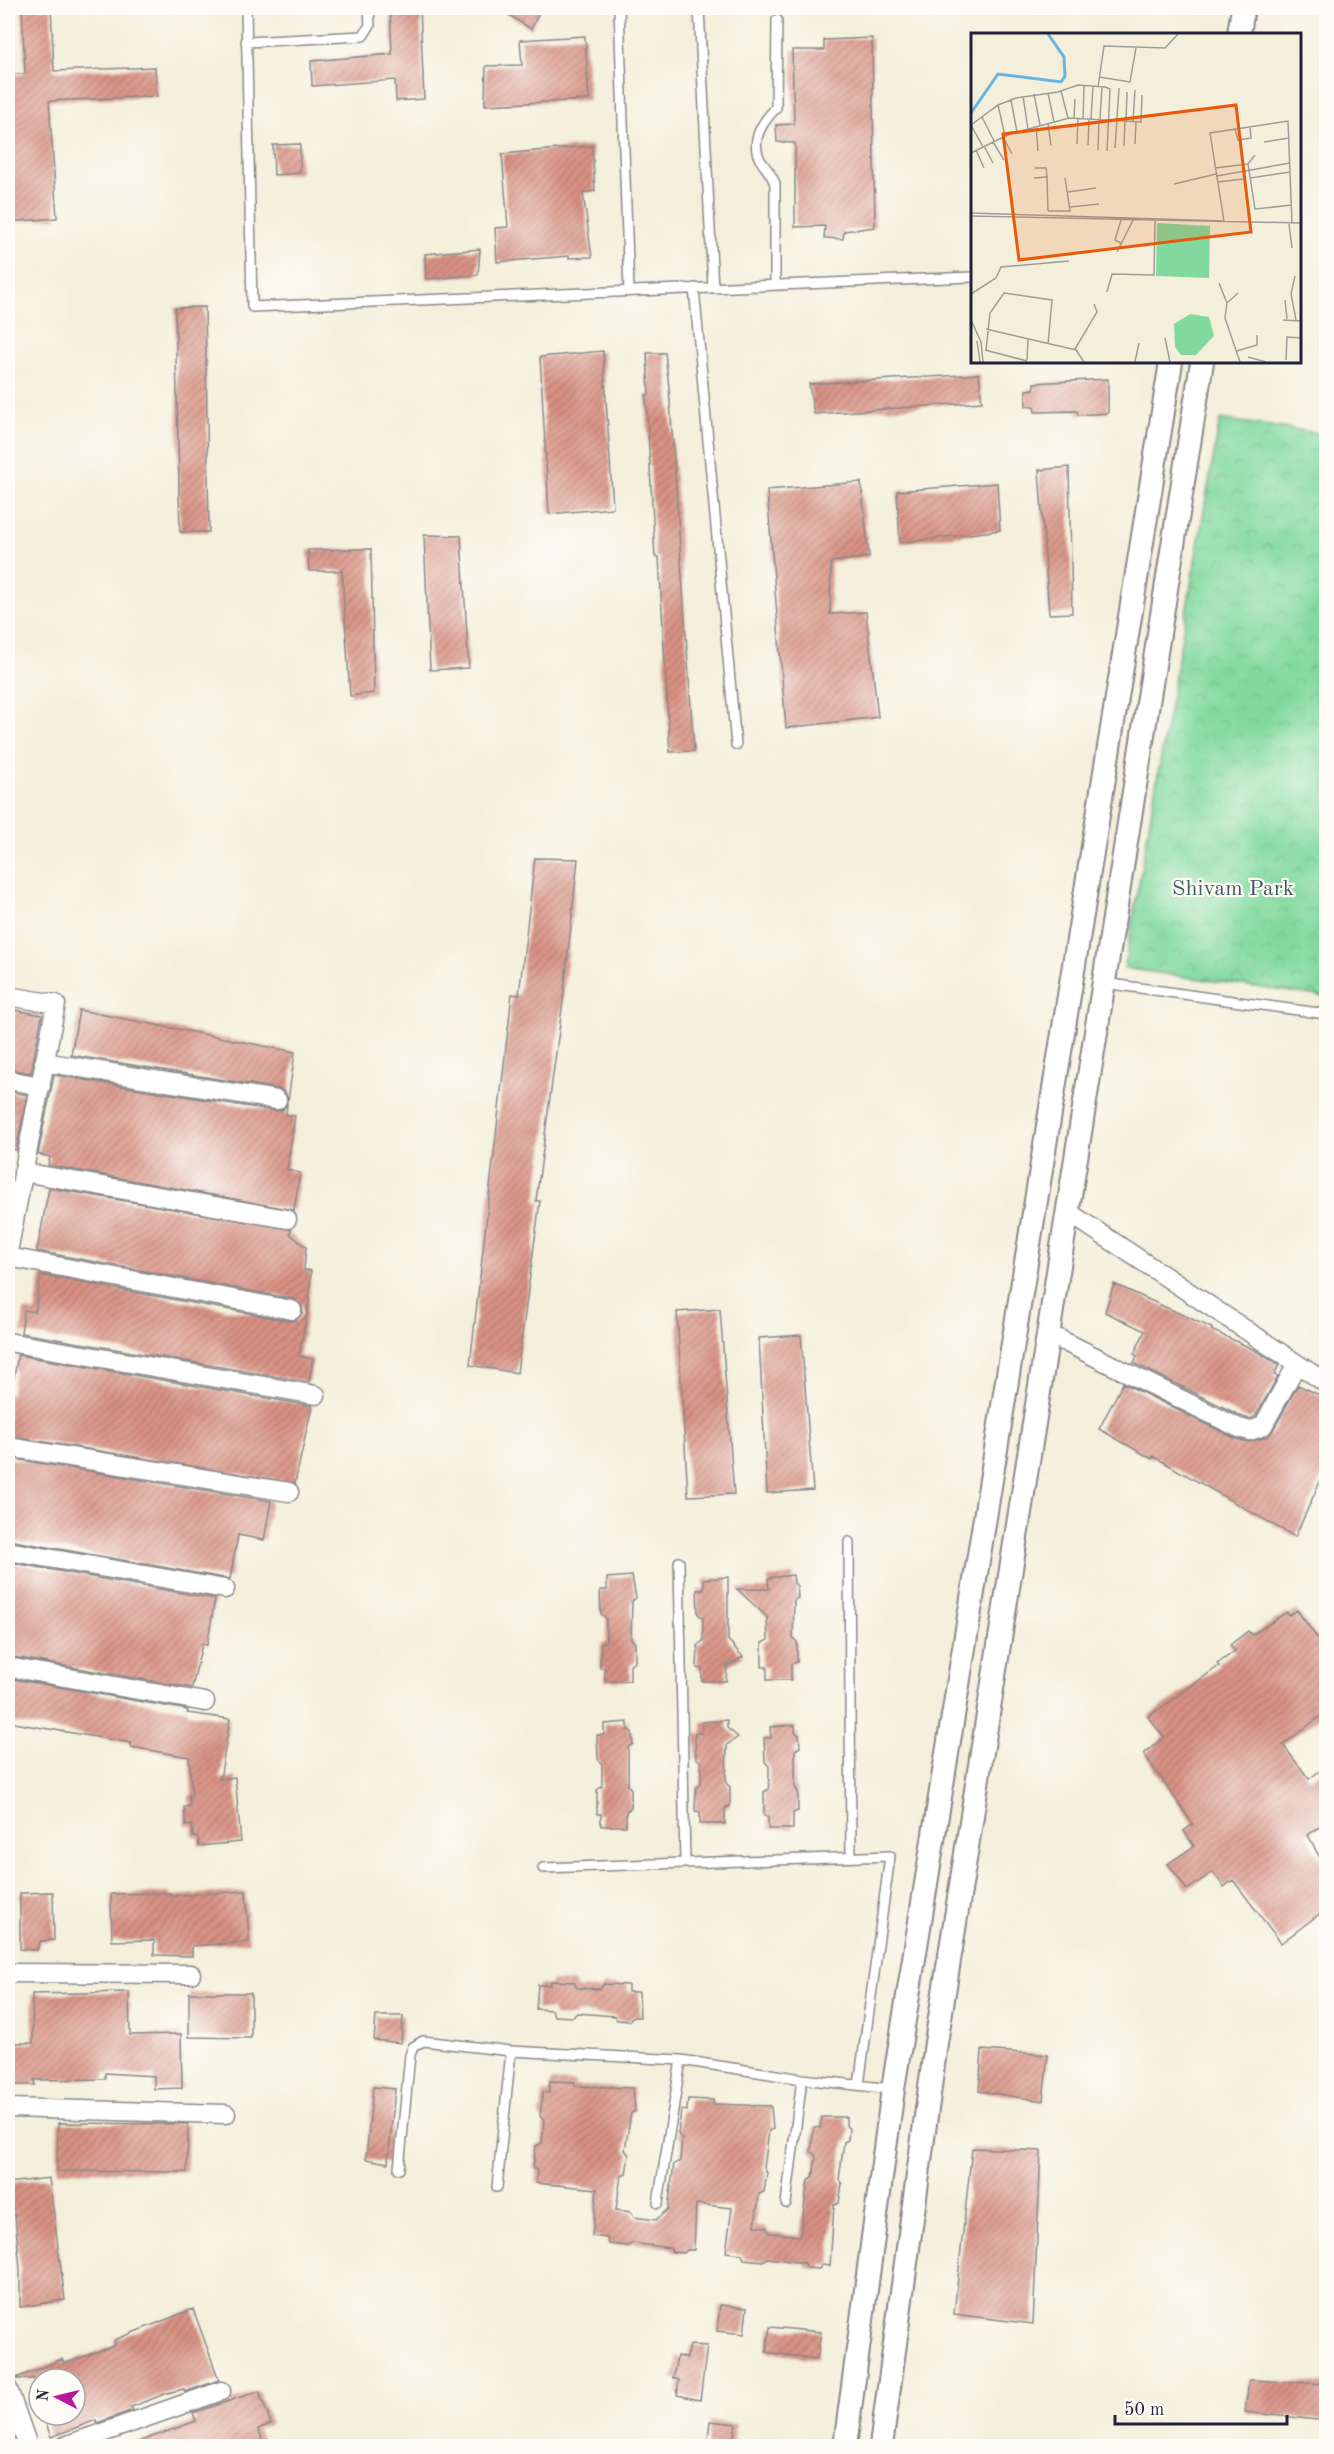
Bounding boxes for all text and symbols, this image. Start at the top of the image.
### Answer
inset map [971,33,1301,363]
park label: Shivam Park [1172,878,1294,900]
north arrow [27,2367,87,2427]
text: N [35,2388,53,2402]
scale bar [1115,2388,1288,2426]
text: 50 m [1124,2401,1164,2419]

